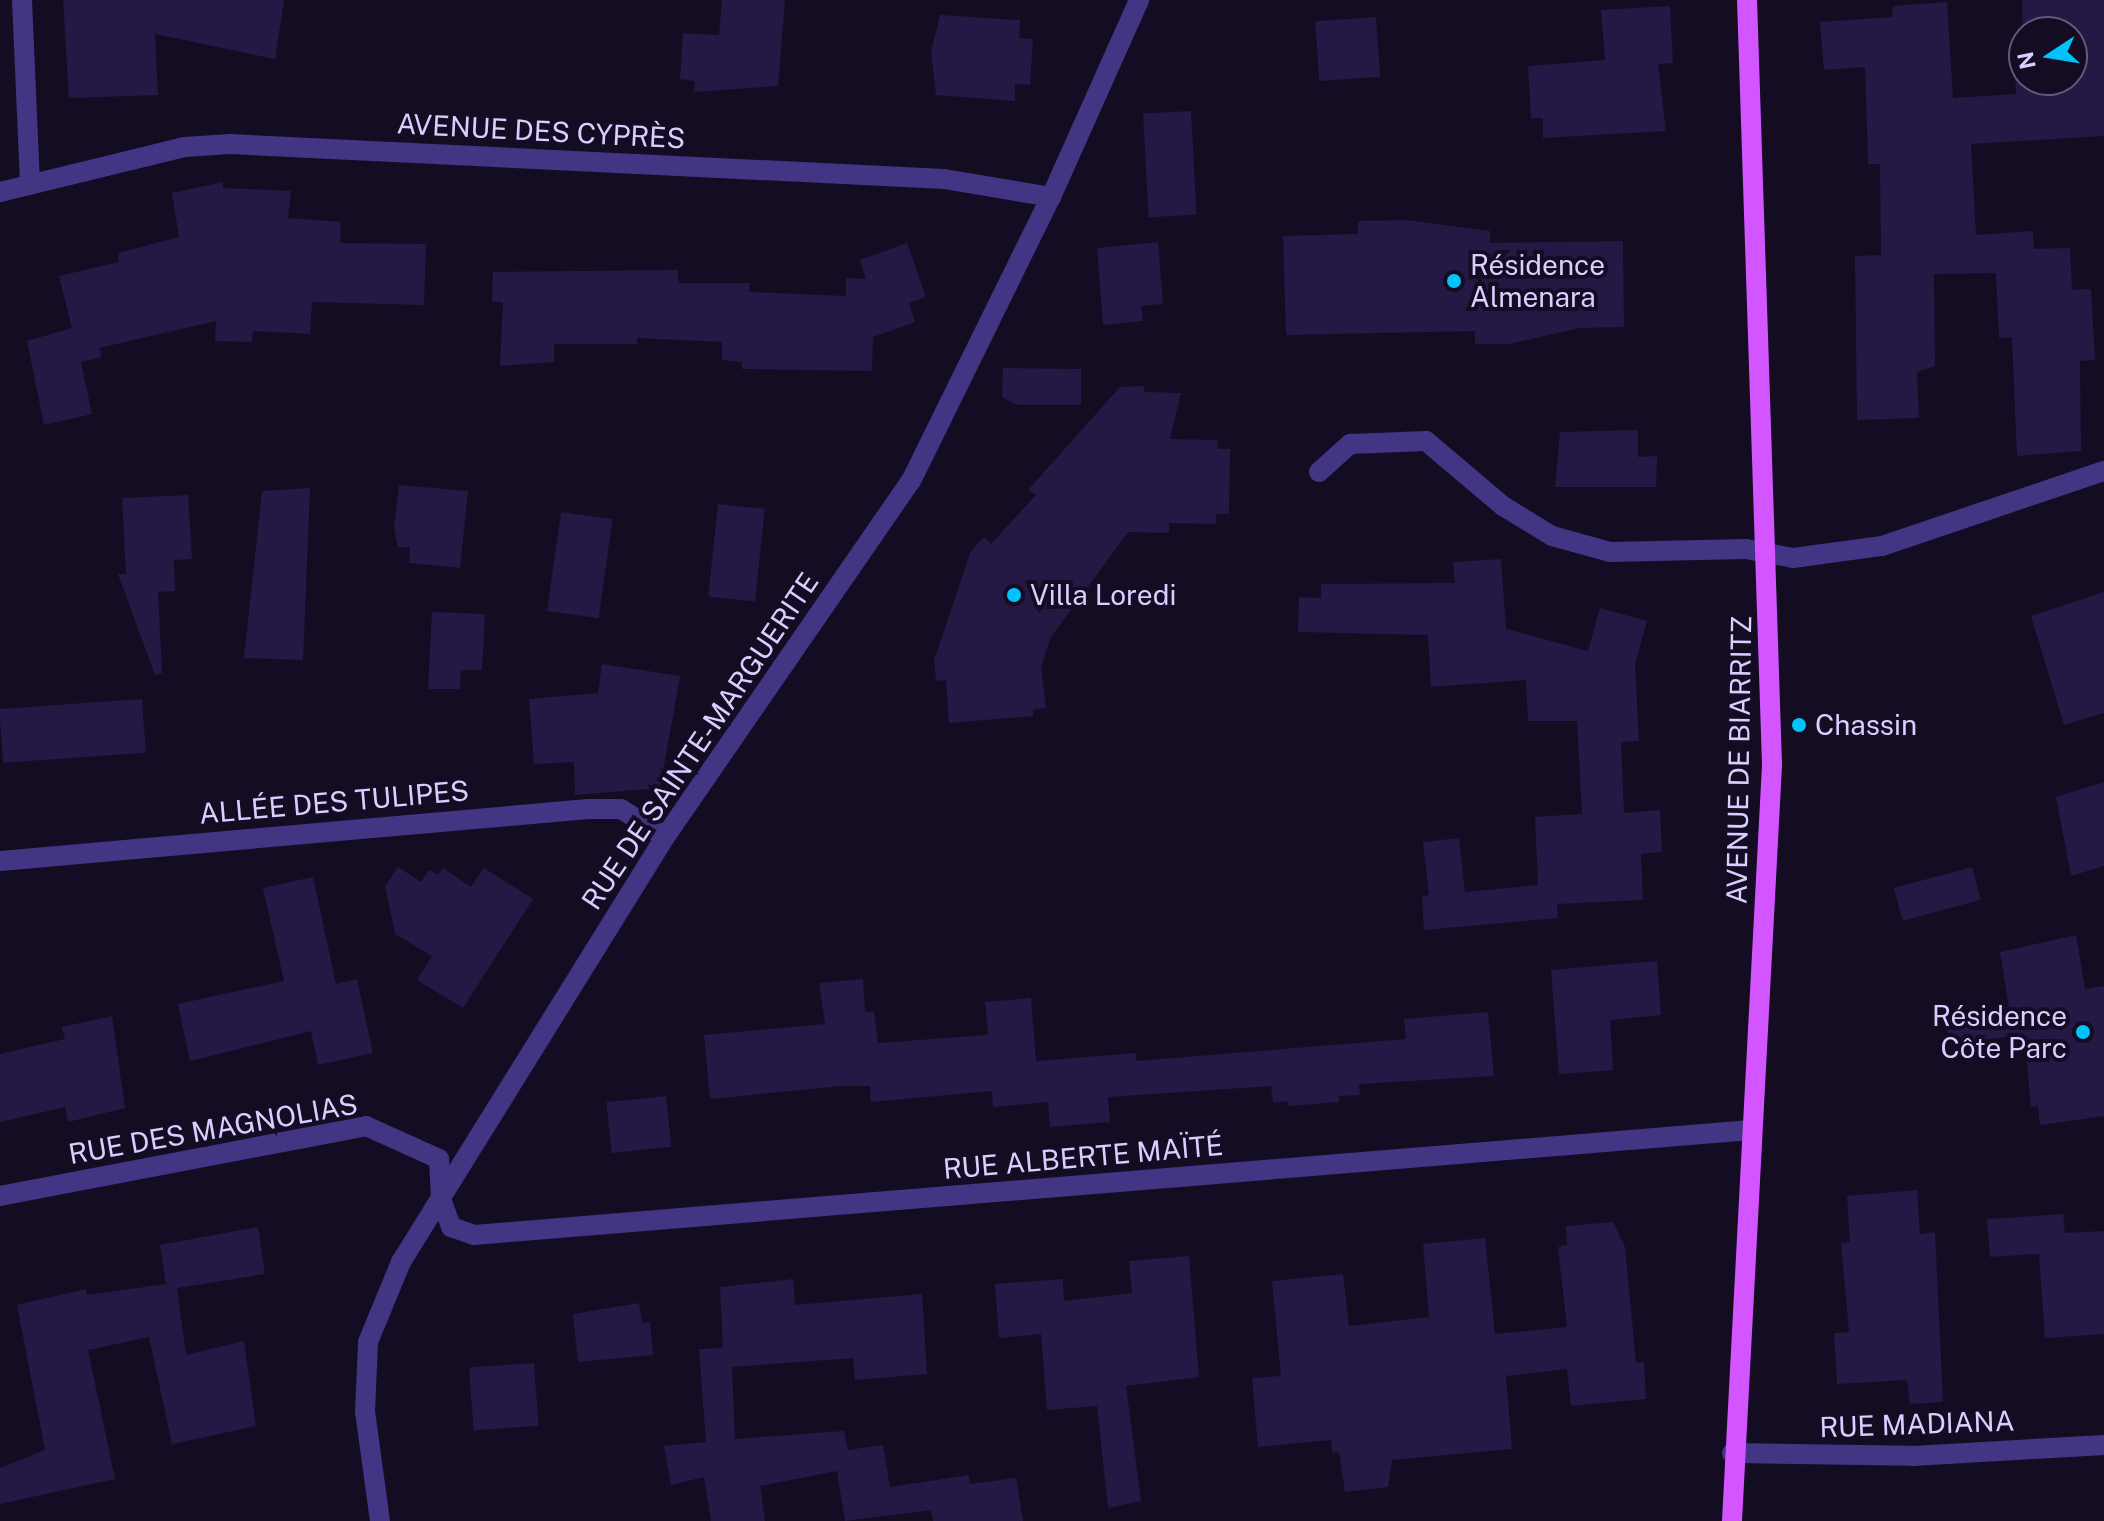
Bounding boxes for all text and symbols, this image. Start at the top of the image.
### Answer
north arrow [2008,16,2088,96]
text: N [2012,49,2041,72]
street label: AVENUE DES CYPRÈS [396,107,686,155]
place label: Résidence Almenara [1470,248,1605,314]
marker: Résidence Almenara [1445,272,1463,290]
street label: RUE DE SAINTE-MARGUERITE [575,566,825,916]
place label: Villa Loredi [1030,578,1176,612]
marker: Villa Loredi [1005,586,1023,604]
street label: AVENUE DE BIARRITZ [1720,615,1758,905]
place label: Chassin [1815,708,1917,742]
marker: Chassin [1790,716,1808,734]
street label: ALLÉE DES TULIPES [198,773,470,831]
place label: Résidence Côte Parc [1932,999,2067,1065]
marker: Résidence Côte Parc [2074,1023,2092,1041]
street label: RUE DES MAGNOLIAS [66,1087,360,1171]
street label: RUE ALBERTE MAÏTÉ [942,1128,1224,1186]
street label: RUE MADIANA [1819,1404,2015,1444]

